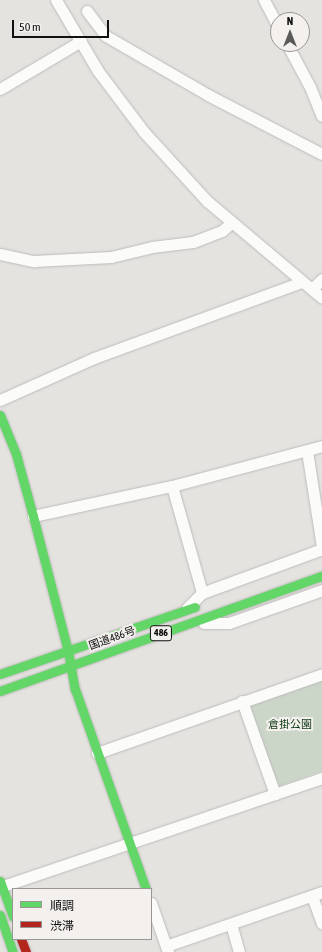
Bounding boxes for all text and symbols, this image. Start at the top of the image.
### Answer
scale bar [14,12,111,38]
north arrow [270,12,310,52]
text: N [287,15,293,27]
text: 50 m [19,20,41,34]
street label: 国道486号 [87,624,137,652]
road number: 486 [149,625,173,641]
park label: 倉掛公園 [268,717,312,731]
legend [12,888,152,940]
text: 順調 [50,899,74,913]
text: 渋滞 [50,919,74,933]

